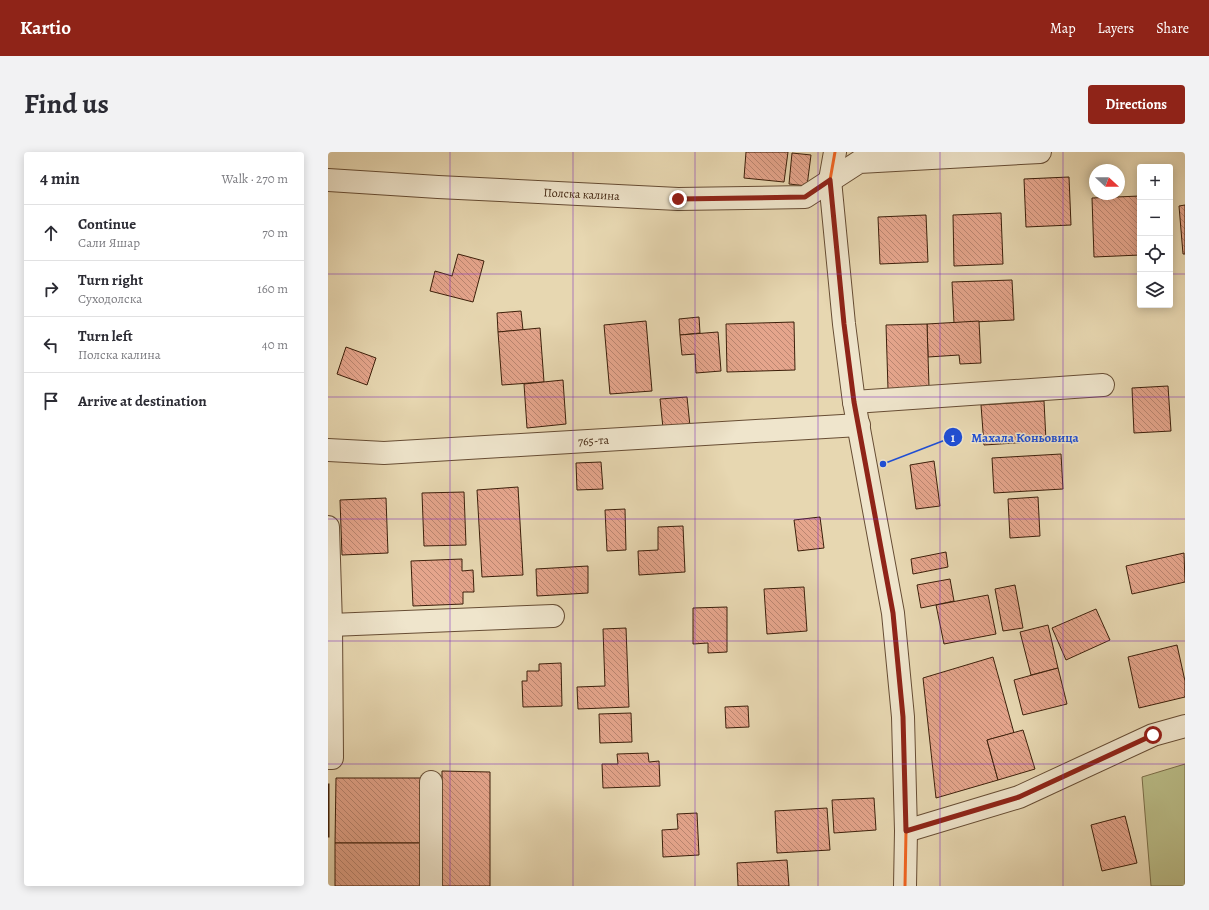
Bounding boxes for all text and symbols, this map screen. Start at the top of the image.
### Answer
text: Kartio [20,15,71,41]
text: Map [1050,19,1076,38]
text: Layers [1098,19,1134,38]
text: Share [1156,19,1189,38]
text: Find us [24,85,109,123]
button: Directions [1088,85,1185,124]
north arrow [1089,164,1125,200]
map controls [1137,164,1173,308]
button: + [1137,164,1173,200]
text: 4 min [40,167,80,190]
text: Walk · 270 m [222,170,288,187]
street label: Полска калина [543,184,621,204]
route end [669,190,687,208]
button: − [1137,200,1173,236]
text: Continue [78,214,136,234]
icon: ahead [40,222,62,244]
text: 70 m [262,224,288,241]
text: Сали Яшар [78,234,140,251]
button: locate [1137,236,1173,272]
text: Turn right [78,270,143,290]
button: layers [1137,272,1173,308]
icon: right [40,278,62,300]
text: 160 m [257,280,288,297]
text: Суходолска [78,290,142,307]
text: Turn left [78,326,133,346]
icon: left [40,334,62,356]
text: 40 m [262,336,288,353]
text: Полска калина [78,346,161,363]
icon: arrive [40,390,62,412]
text: Arrive at destination [78,391,207,411]
callout: Махала Коньовица [943,425,1087,450]
text: Махала Коньовица [971,429,1080,446]
text: 1 [951,430,956,446]
street label: 765-та [578,432,610,450]
route start [1144,726,1162,744]

